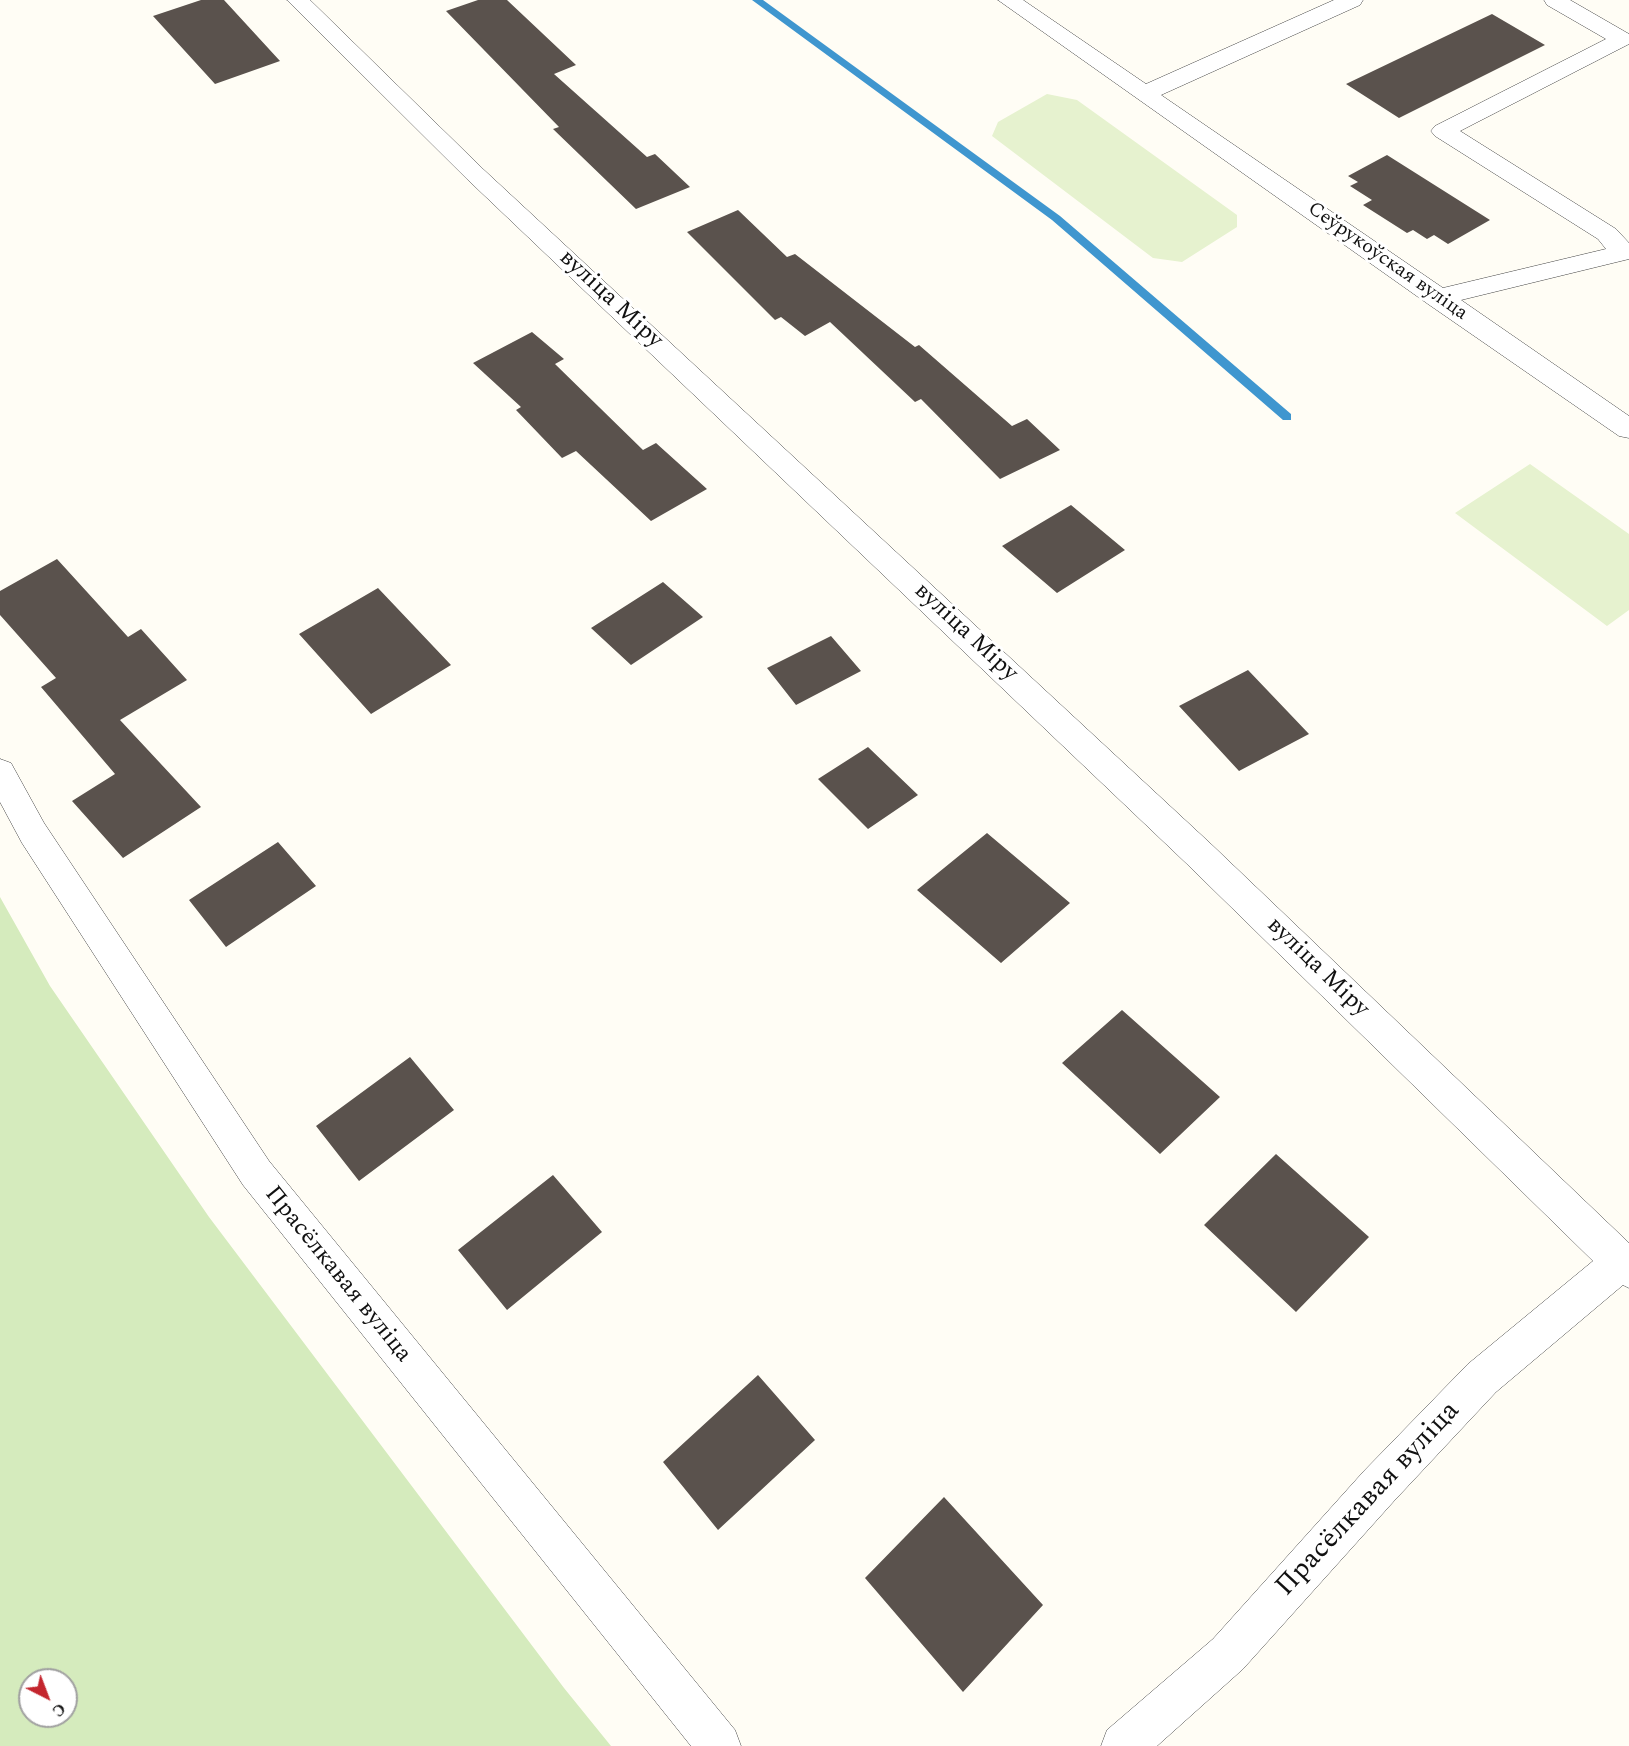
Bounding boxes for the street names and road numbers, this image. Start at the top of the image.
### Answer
street label: Сеўрукоўская вуліца [1302,198,1472,326]
street label: вуліца Міру [552,245,668,355]
street label: вуліца Міру [907,578,1023,688]
street label: вуліца Міру [1260,912,1374,1024]
street label: Прасёлкавая вуліца [257,1181,417,1369]
street label: Прасёлкавая вуліца [1270,1395,1468,1605]

